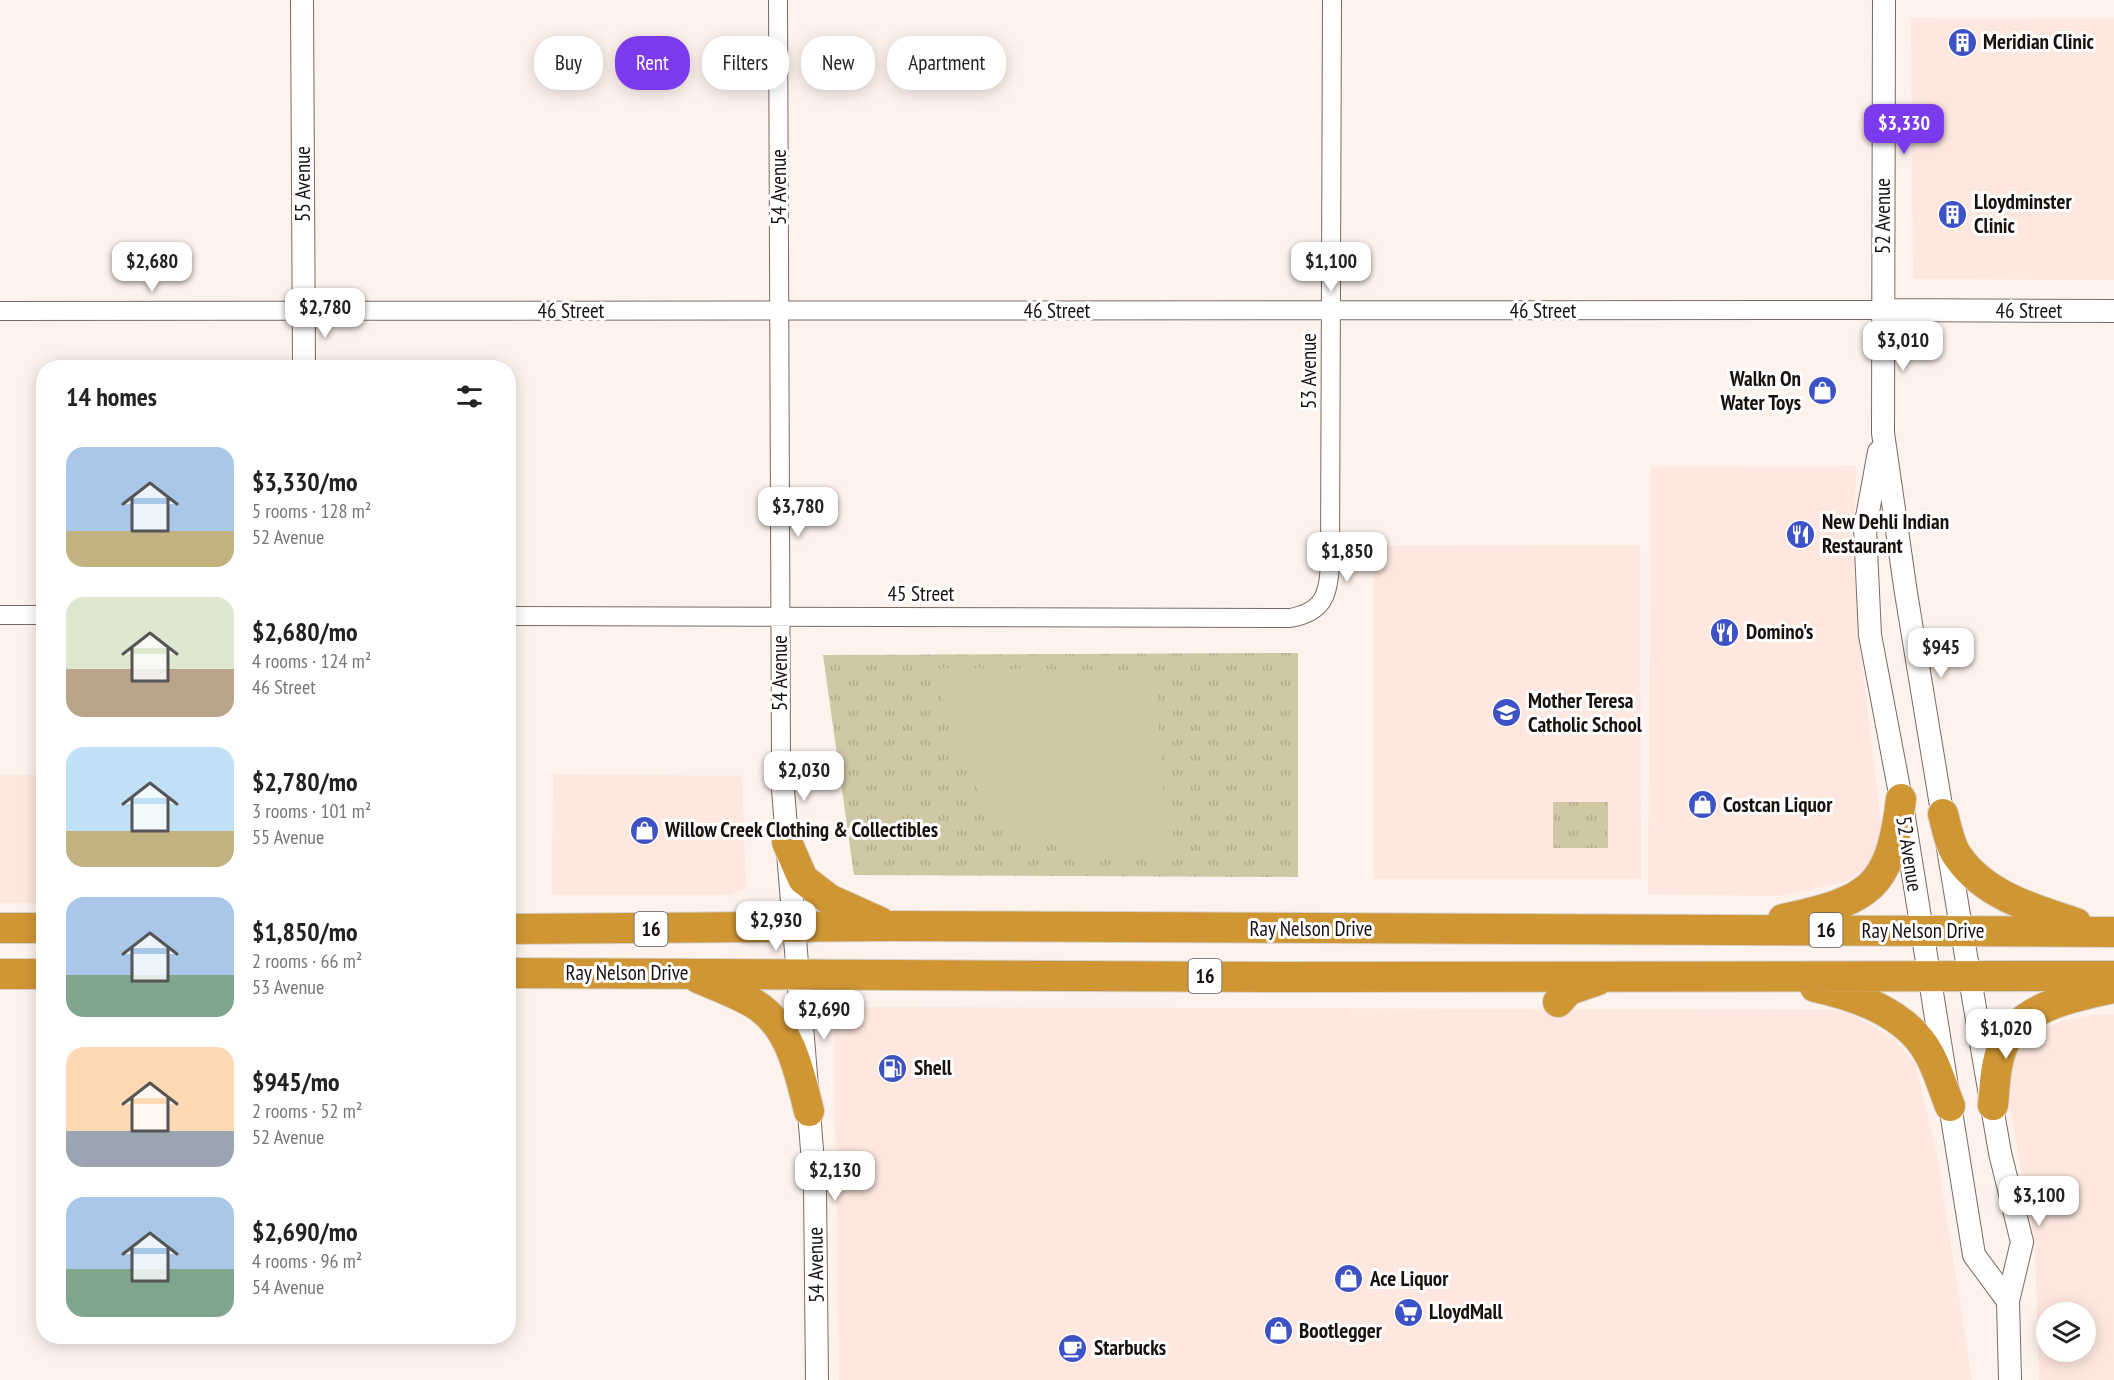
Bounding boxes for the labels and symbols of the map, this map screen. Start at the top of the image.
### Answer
building icon: Meridian Clinic [1946,26,1978,58]
place label: Meridian Clinic [1983,28,2095,55]
pin: $3,330 [1855,104,1953,155]
street label: 55 Avenue [289,146,316,222]
street label: 54 Avenue [765,149,792,225]
street label: 52 Avenue [1869,178,1896,254]
place label: Lloydminster Clinic [1974,188,2072,239]
building icon: Lloydminster Clinic [1937,198,1969,230]
pin: $2,680 [103,242,201,293]
pin: $1,100 [1282,242,1380,293]
pin: $2,780 [276,288,374,339]
street label: 46 Street [538,297,605,324]
street label: 46 Street [1024,297,1091,324]
street label: 46 Street [1510,297,1577,324]
street label: 46 Street [1996,297,2063,324]
pin: $3,010 [1854,321,1952,372]
street label: 53 Avenue [1295,333,1322,409]
place label: Walkn On Water Toys [1720,365,1801,416]
shop icon: Walkn On Water Toys [1806,375,1838,407]
pin: $3,780 [749,487,847,538]
place label: New Dehli Indian Restaurant [1822,508,1949,559]
restaurant icon: New Dehli Indian Restaurant [1785,518,1817,550]
pin: $1,850 [1298,532,1396,583]
street label: 45 Street [888,580,955,607]
restaurant icon: Domino's [1709,616,1741,648]
place label: Domino's [1746,618,1813,645]
pin: $945 [1905,628,1977,679]
street label: 54 Avenue [766,635,793,711]
place label: Mother Teresa Catholic School [1528,687,1643,738]
school or university icon: Mother Teresa Catholic School [1491,697,1523,729]
pin: $2,030 [755,751,853,802]
shop icon: Costcan Liquor [1686,789,1718,821]
place label: Costcan Liquor [1723,791,1833,818]
shop icon: Willow Creek Clothing & Collectibles [628,814,660,846]
street label: 52 Avenue [1890,814,1929,894]
place label: Willow Creek Clothing & Collectibles [664,816,938,843]
pin: $2,930 [727,901,825,952]
road number: 16 [634,912,668,946]
road number: 16 [1810,913,1842,947]
street label: Ray Nelson Drive [1249,915,1373,942]
street label: Ray Nelson Drive [1861,917,1985,944]
street label: Ray Nelson Drive [565,959,689,986]
road number: 16 [1188,959,1222,993]
pin: $2,690 [775,990,873,1041]
pin: $1,020 [1957,1009,2055,1060]
fuel station icon: Shell [877,1052,909,1084]
place label: Shell [914,1054,953,1081]
pin: $2,130 [786,1151,884,1202]
pin: $3,100 [1990,1176,2088,1227]
street label: 54 Avenue [801,1227,830,1303]
shop icon: Ace Liquor [1333,1263,1365,1295]
place label: Ace Liquor [1369,1265,1449,1292]
supermarket icon: LloydMall [1392,1296,1424,1328]
place label: LloydMall [1429,1298,1504,1325]
shop icon: Bootlegger [1262,1315,1294,1347]
place label: Bootlegger [1299,1317,1383,1344]
cafe icon: Starbucks [1057,1332,1089,1364]
place label: Starbucks [1094,1334,1166,1361]

